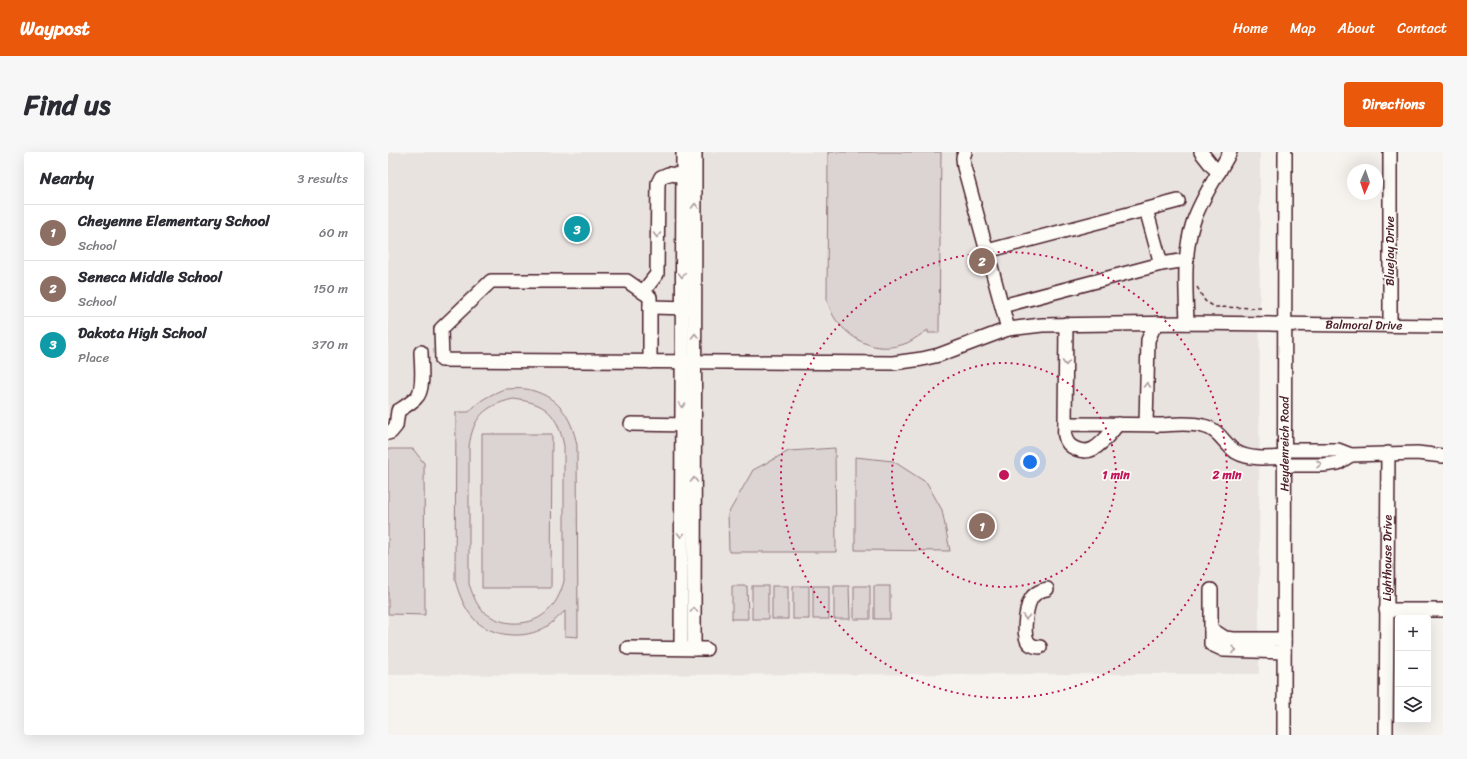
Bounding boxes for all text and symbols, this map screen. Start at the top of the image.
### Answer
text: Waypost [20,12,90,45]
text: Home [1233,16,1268,41]
text: Map [1290,16,1316,41]
text: About [1338,16,1375,41]
text: Contact [1397,16,1447,41]
text: Find us [24,80,111,129]
button: Directions [1344,82,1443,127]
text: Nearby [40,163,94,193]
north arrow [1347,164,1383,200]
text: 3 results [297,167,348,190]
one-way arrow [691,203,699,209]
text: Cheyenne Elementary School [78,208,270,234]
pin: 3 [564,214,590,244]
street label: Bluejay Drive [1379,216,1401,286]
text: 1 [50,221,56,244]
text: 60 m [319,221,348,244]
one-way arrow [653,232,661,238]
text: School [78,234,116,257]
pin: 2 [969,246,995,276]
text: Seneca Middle School [78,264,222,290]
one-way arrow [678,272,686,278]
text: 2 [49,277,57,300]
text: 150 m [313,277,348,300]
text: School [78,290,116,313]
street label: Balmoral Drive [1325,314,1403,337]
text: Dakota High School [78,320,206,346]
text: 3 [49,333,57,356]
text: 370 m [312,333,348,356]
one-way arrow [691,333,699,339]
text: Place [78,346,109,369]
one-way arrow [1062,360,1070,366]
one-way arrow [1143,382,1151,388]
street label: Heydenreich Road [1273,395,1296,492]
one-way arrow [678,402,686,408]
your location [1020,452,1040,472]
one-way arrow [1316,460,1322,469]
text: 1 min [1102,464,1130,486]
text: 2 min [1211,464,1242,486]
centre of rings [997,468,1011,482]
one-way arrow [690,477,698,483]
pin: 1 [969,511,995,541]
street label: Lighthouse Drive [1376,514,1399,601]
one-way arrow [677,532,685,538]
one-way arrow [690,607,698,613]
one-way arrow [1022,614,1031,620]
map controls [1395,615,1431,723]
button: + [1395,615,1431,651]
one-way arrow [1231,646,1237,654]
button: − [1395,651,1431,687]
button: layers [1395,687,1431,723]

